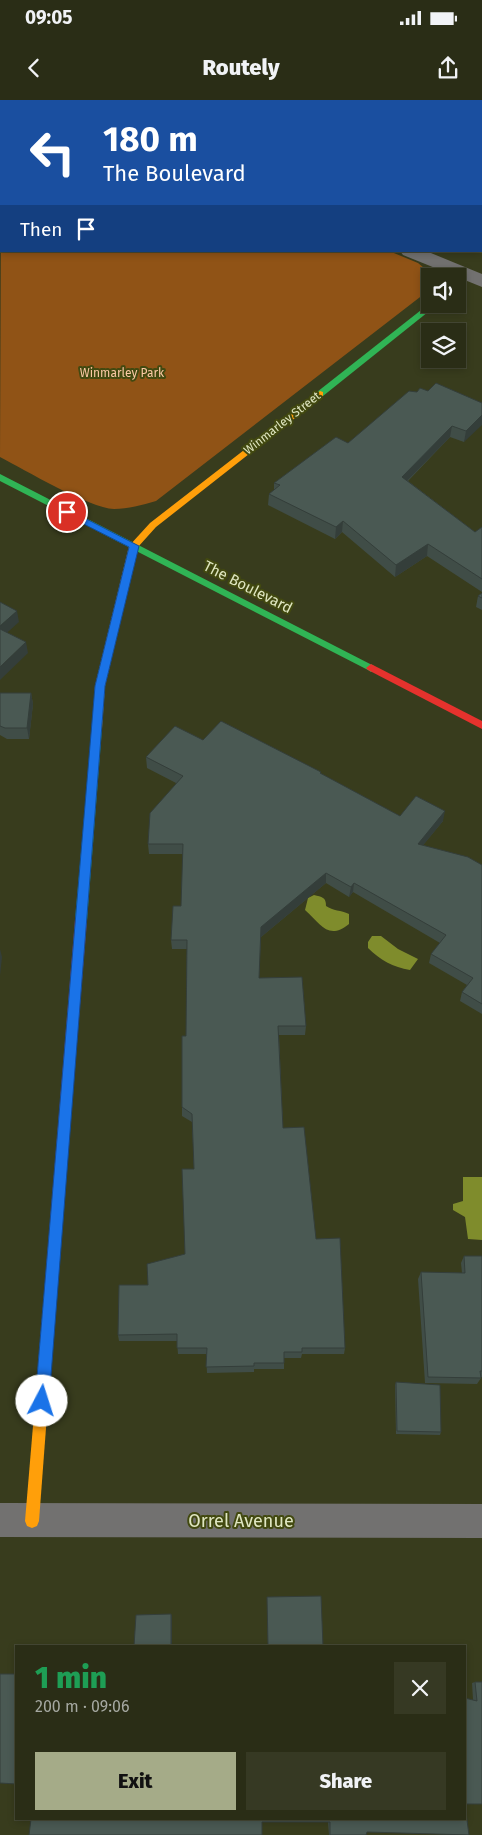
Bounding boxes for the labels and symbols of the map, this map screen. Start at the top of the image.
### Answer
park label: Winmarley Park [80,366,165,380]
street label: Winmarley Street [241,388,324,457]
pin [46,491,88,533]
street label: The Boulevard [201,557,295,617]
position arrow [15,1374,67,1426]
street label: Orrel Avenue [188,1510,294,1532]

